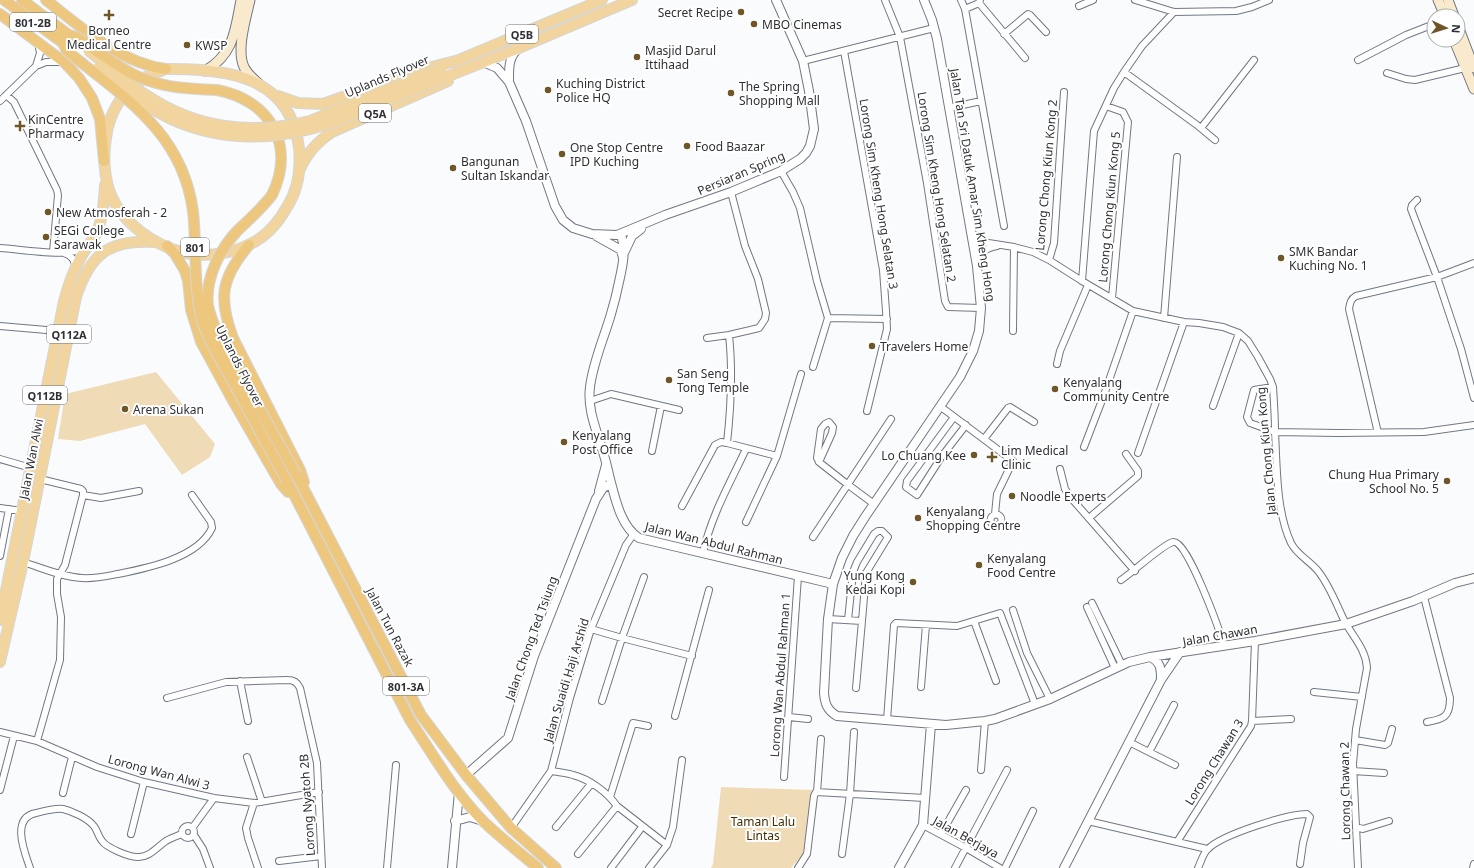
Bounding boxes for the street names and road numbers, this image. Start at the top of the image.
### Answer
road number: 801-2B [10,13,56,31]
road number: Q5B [506,25,538,43]
street label: Uplands Flyover [342,51,432,101]
street label: Jalan Tan Sri Datuk Amar Sim Kheng Hong [946,66,1000,303]
street label: Lorong Sim Kheng Hong Selatan 2 [914,90,960,284]
street label: Lorong Sim Kheng Hong Selatan 3 [856,97,902,291]
street label: Lorong Chong Kiun Kong 2 [1031,99,1061,251]
road number: Q5A [359,104,391,122]
street label: Lorong Chong Kiun Kong 5 [1094,131,1124,283]
street label: Persiaran Spring [695,147,787,199]
road number: 801 [181,238,209,256]
street label: Uplands Flyover [212,322,268,410]
road number: Q112A [47,325,91,343]
road number: Q112B [23,386,67,404]
street label: Jalan Chong Kiun Kong [1252,386,1280,517]
street label: Jalan Wan Alwi [15,417,47,502]
street label: Jalan Wan Abdul Rahman [642,517,785,568]
street label: Jalan Chong Ted Tsiung [500,574,561,703]
street label: Jalan Tun Razak [362,584,418,670]
street label: Lorong Wan Abdul Rahman 1 [766,592,794,758]
street label: Jalan Suaidi Haji Arshid [539,616,593,745]
street label: Jalan Chawan [1180,620,1259,650]
road number: 801-3A [383,677,429,695]
street label: Lorong Chawan 3 [1181,716,1247,808]
street label: Lorong Chawan 2 [1336,741,1354,841]
street label: Lorong Wan Alwi 3 [106,750,212,794]
street label: Lorong Nyatoh 2B [295,753,319,857]
street label: Jalan Berjaya [929,811,1002,862]

